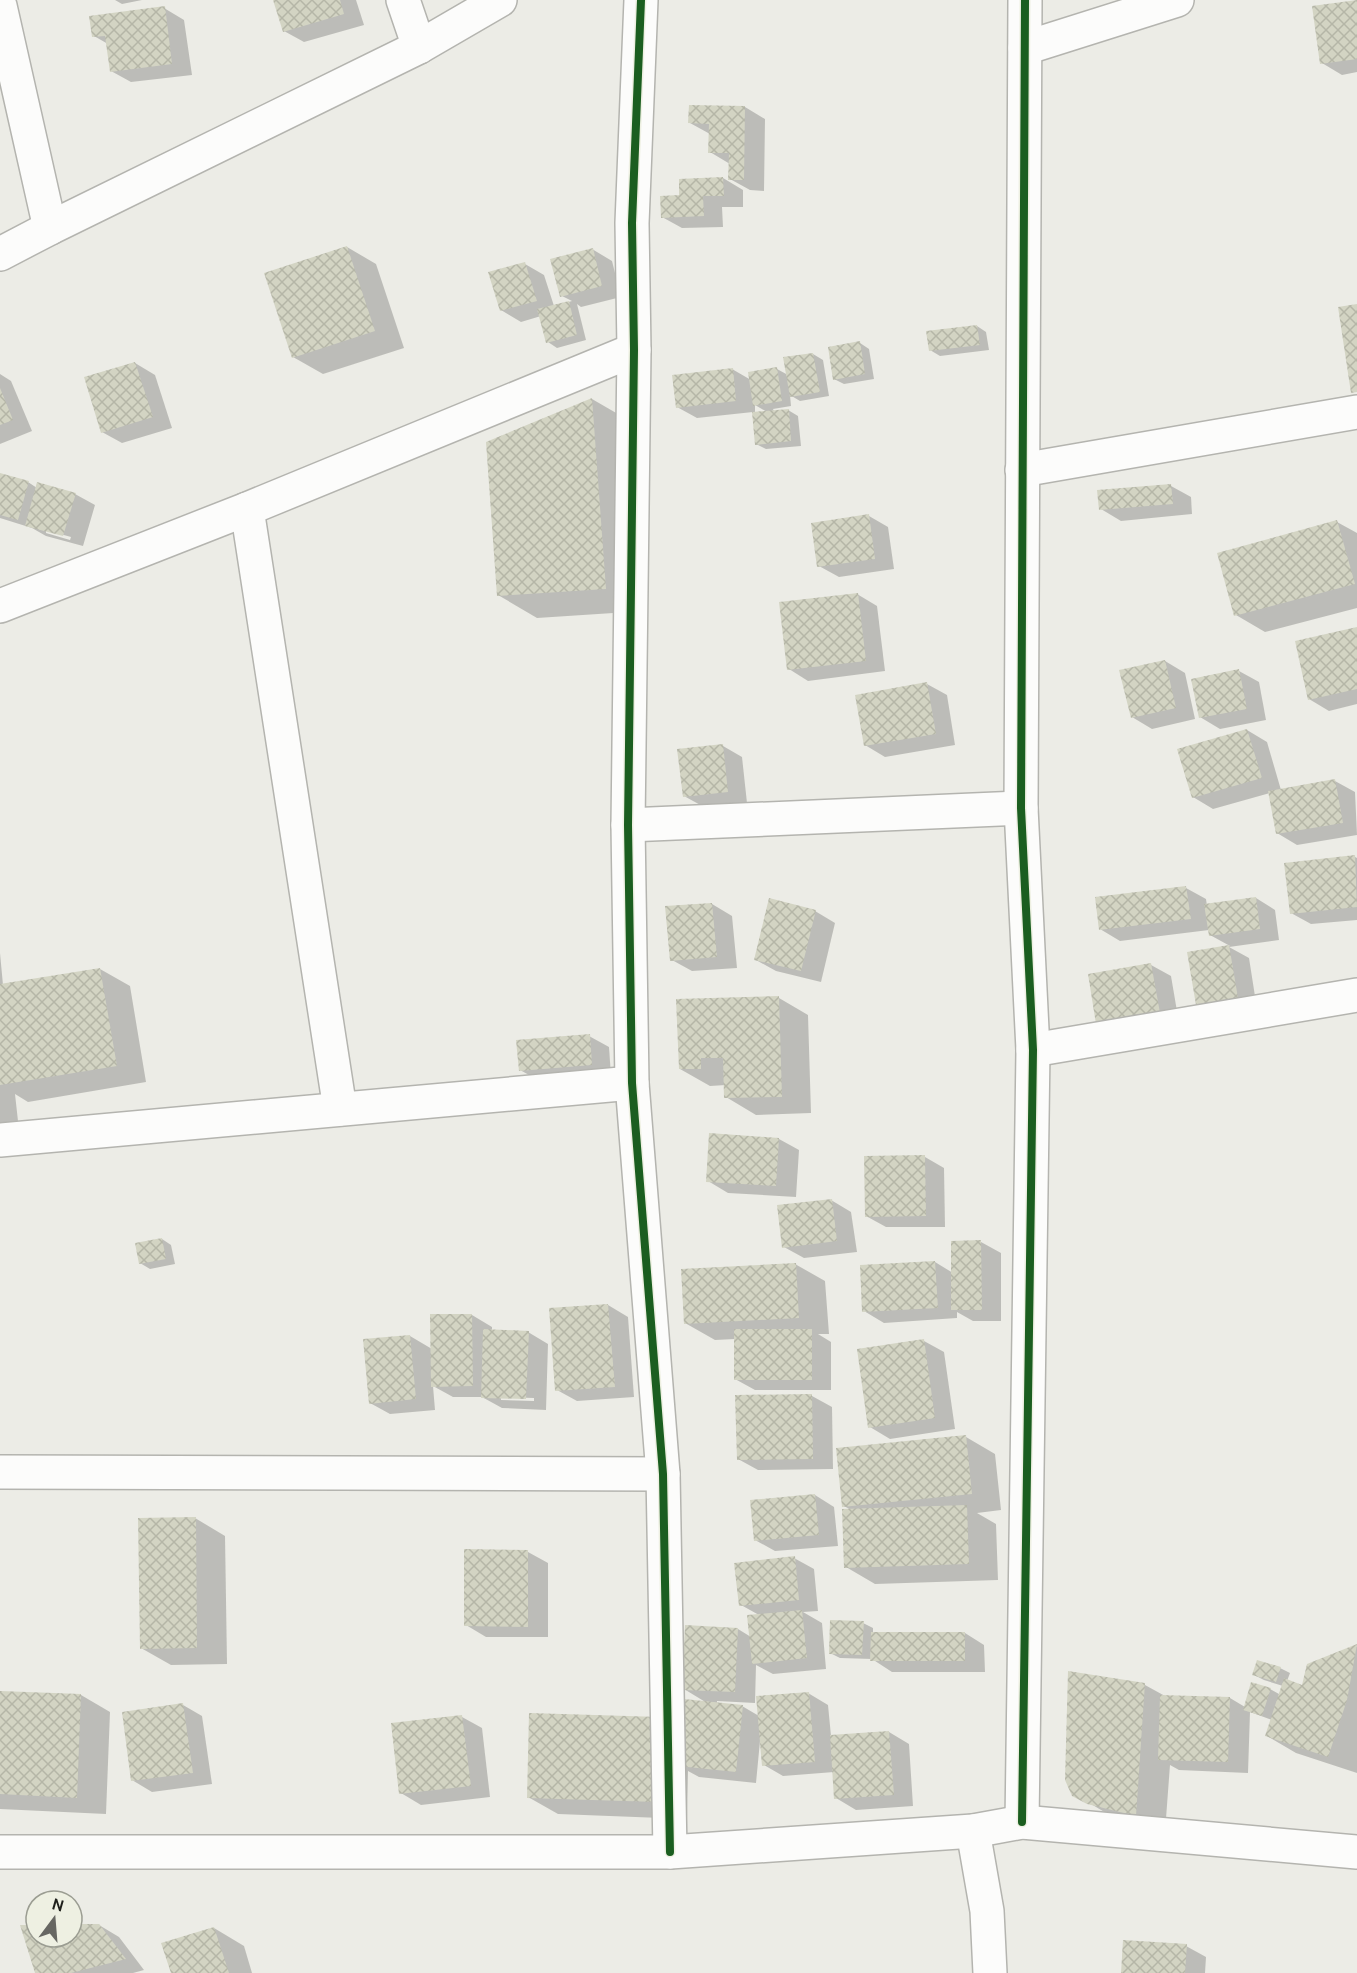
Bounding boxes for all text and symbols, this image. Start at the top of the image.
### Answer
north arrow [24,1889,84,1949]
text: N [50,1894,66,1916]

